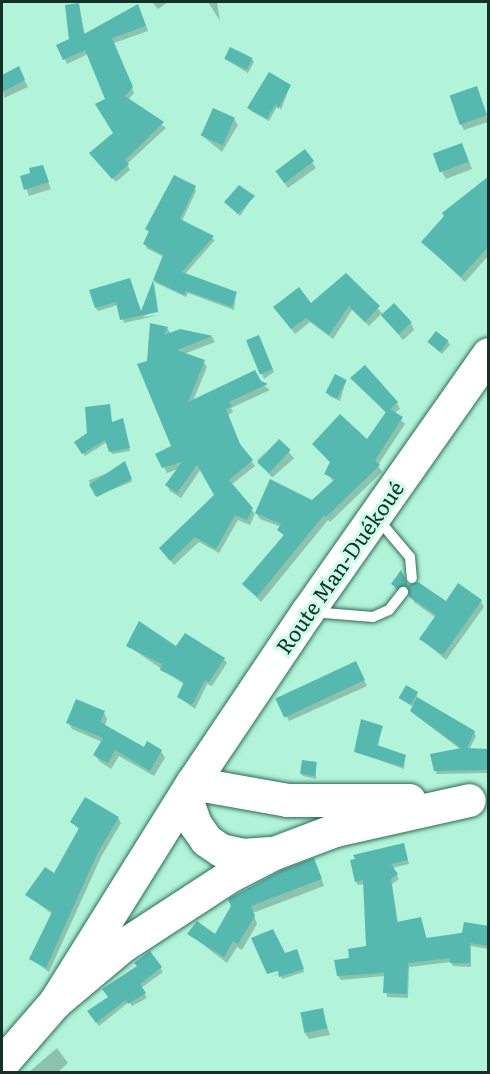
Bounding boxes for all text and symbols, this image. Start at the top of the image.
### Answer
street label: Route Man-Duékoué [270,476,408,658]

